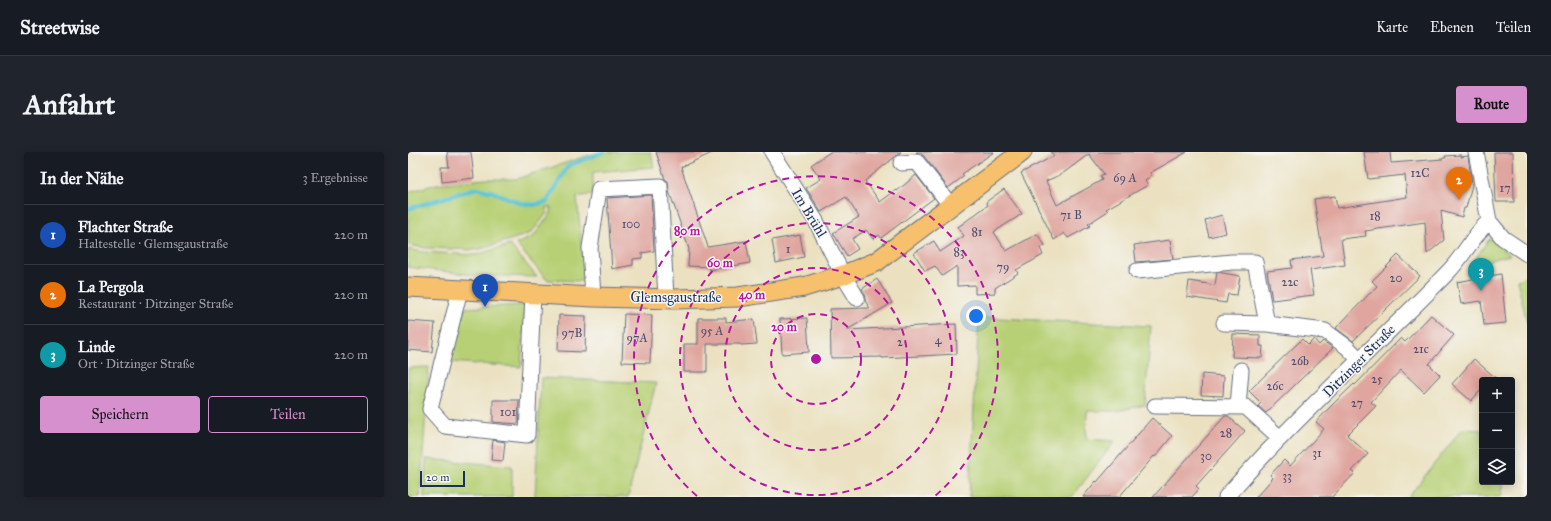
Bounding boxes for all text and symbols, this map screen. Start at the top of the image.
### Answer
text: Streetwise [20,16,100,39]
text: Karte [1376,19,1408,36]
text: Ebenen [1430,19,1474,36]
text: Teilen [1496,19,1531,36]
button: Route [1456,86,1527,123]
text: Anfahrt [24,87,115,122]
house number: 12C [1411,166,1429,180]
pin: 2 [1446,167,1472,200]
text: In der Nähe [40,168,124,189]
text: 3 Ergebnisse [303,170,368,186]
house number: 69 A [1113,171,1137,185]
house number: 17 [1499,181,1511,195]
street label: Im Brühl [788,185,830,241]
house number: 71 B [1060,208,1082,222]
house number: 18 [1369,209,1381,223]
house number: 100 [622,217,640,231]
text: Flachter Straße [78,218,173,236]
text: 80 m [674,224,701,238]
house number: 81 [971,225,983,239]
text: 1 [50,227,56,243]
text: 220 m [334,227,368,243]
text: Haltestelle · Glemsgaustraße [78,236,228,252]
house number: 1 [786,242,791,256]
house number: 83 [953,245,965,259]
text: 60 m [707,256,734,270]
pin: 3 [1468,258,1494,291]
house number: 79 [997,260,1009,274]
house number: 20 [1390,271,1402,285]
pin: 1 [472,274,498,307]
house number: 22c [1282,275,1298,289]
text: La Pergola [78,278,144,296]
text: 2 [50,287,56,303]
text: 220 m [334,287,368,303]
text: 40 m [739,288,766,303]
street label: Glemsgaustraße [631,289,722,306]
text: Restaurant · Ditzinger Straße [78,296,233,312]
your location [966,306,986,326]
text: 20 m [771,320,798,334]
street label: Ditzinger Straße [1319,321,1399,401]
house number: 95 A [701,324,723,338]
house number: 97B [562,326,582,340]
house number: 97A [627,331,647,345]
house number: 4 [935,333,942,347]
house number: 2 [897,335,903,349]
text: Linde [78,338,115,356]
house number: 21c [1413,342,1429,356]
text: 3 [50,347,56,363]
text: 220 m [334,347,368,363]
centre of rings [809,352,823,366]
house number: 26b [1291,354,1309,368]
text: Ort · Ditzinger Straße [78,356,195,372]
house number: 25 [1371,372,1383,386]
map controls [1479,377,1515,485]
button: + [1479,377,1515,413]
house number: 26c [1266,379,1284,393]
button: Speichern [40,396,200,433]
button: Teilen [208,396,368,433]
house number: 27 [1351,396,1363,410]
house number: 101 [500,405,516,419]
button: − [1479,413,1515,449]
house number: 28 [1220,426,1232,440]
house number: 31 [1312,446,1322,460]
house number: 30 [1200,449,1212,463]
button: layers [1479,449,1515,485]
scale bar [420,469,465,488]
house number: 33 [1282,469,1292,483]
text: 20 m [426,471,449,484]

